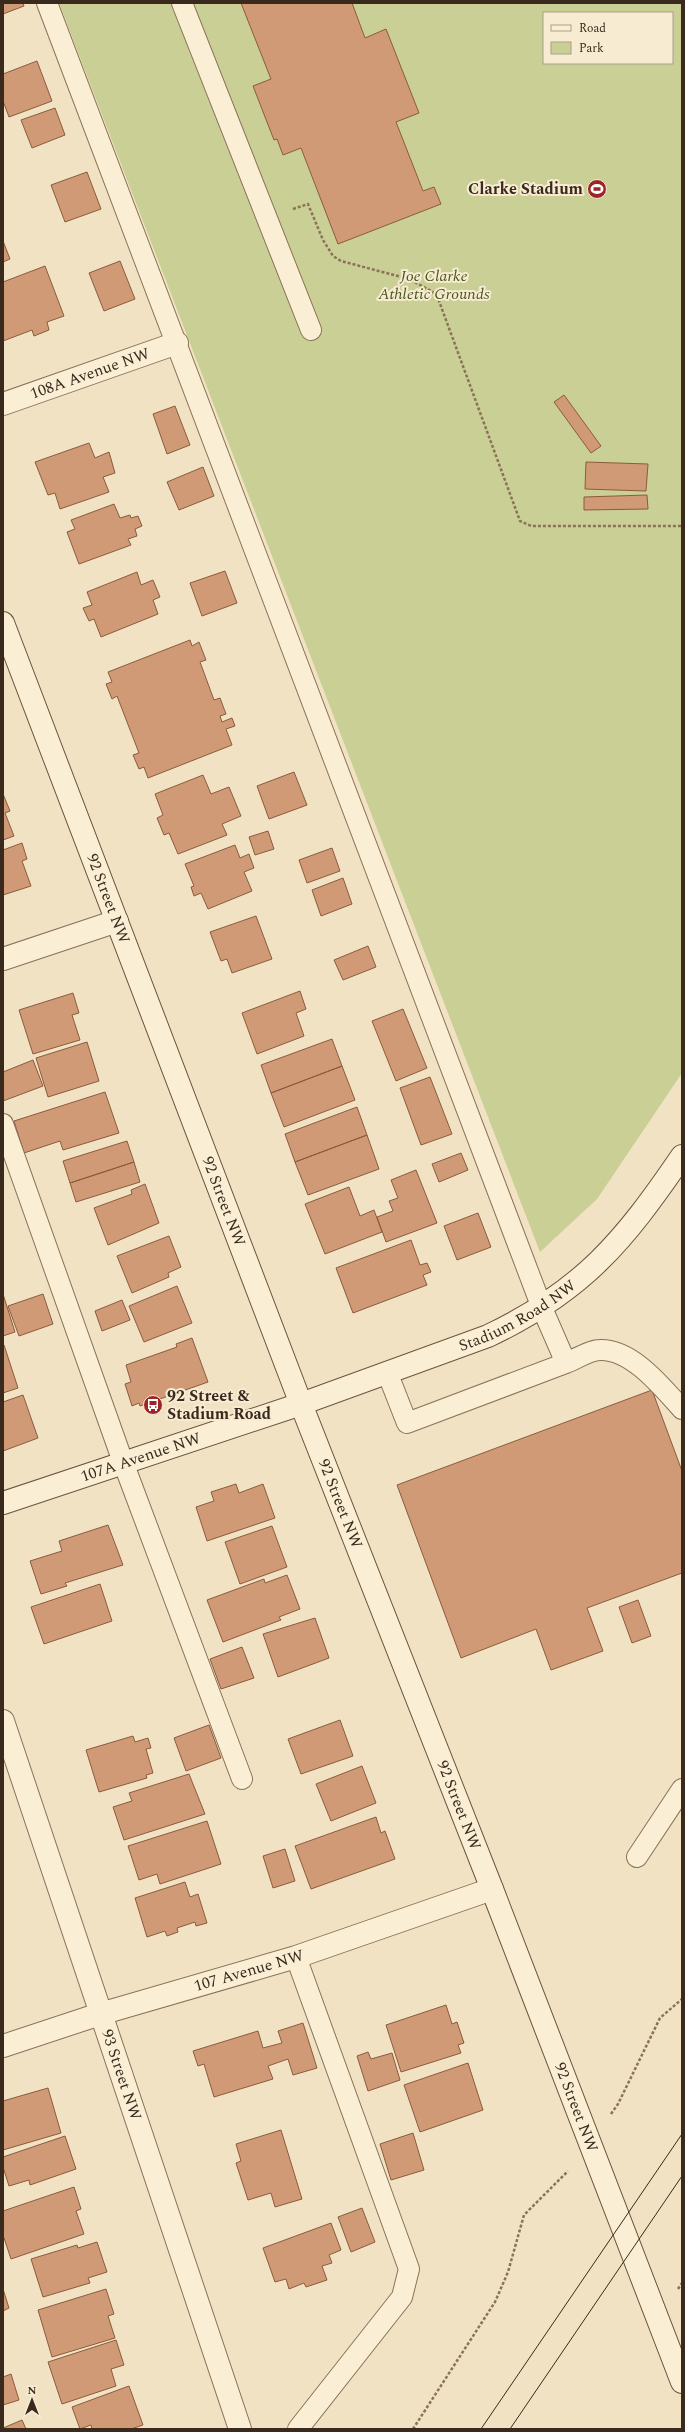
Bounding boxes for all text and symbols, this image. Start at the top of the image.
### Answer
legend [543,12,673,64]
text: Road [579,19,606,38]
text: Park [579,39,604,58]
place label: Clarke Stadium [468,177,584,201]
sports icon: Clarke Stadium [586,178,608,200]
park label: Joe Clarke Athletic Grounds [377,264,490,306]
street label: 108A Avenue NW [27,341,153,406]
street label: 92 Street NW [80,850,136,947]
street label: 92 Street NW [196,1153,252,1250]
street label: Stadium Road NW [455,1274,581,1358]
place label: 92 Street & Stadium Road [167,1384,271,1426]
bus stop icon: 92 Street & Stadium Road [142,1394,164,1416]
street label: 107A Avenue NW [77,1426,204,1488]
street label: 92 Street NW [312,1455,369,1552]
street label: 92 Street NW [430,1757,488,1854]
street label: 107 Avenue NW [191,1943,307,1998]
street label: 93 Street NW [95,2026,148,2124]
street label: 92 Street NW [548,2059,604,2156]
north arrow [12,2380,52,2420]
text: N [28,2382,37,2399]

